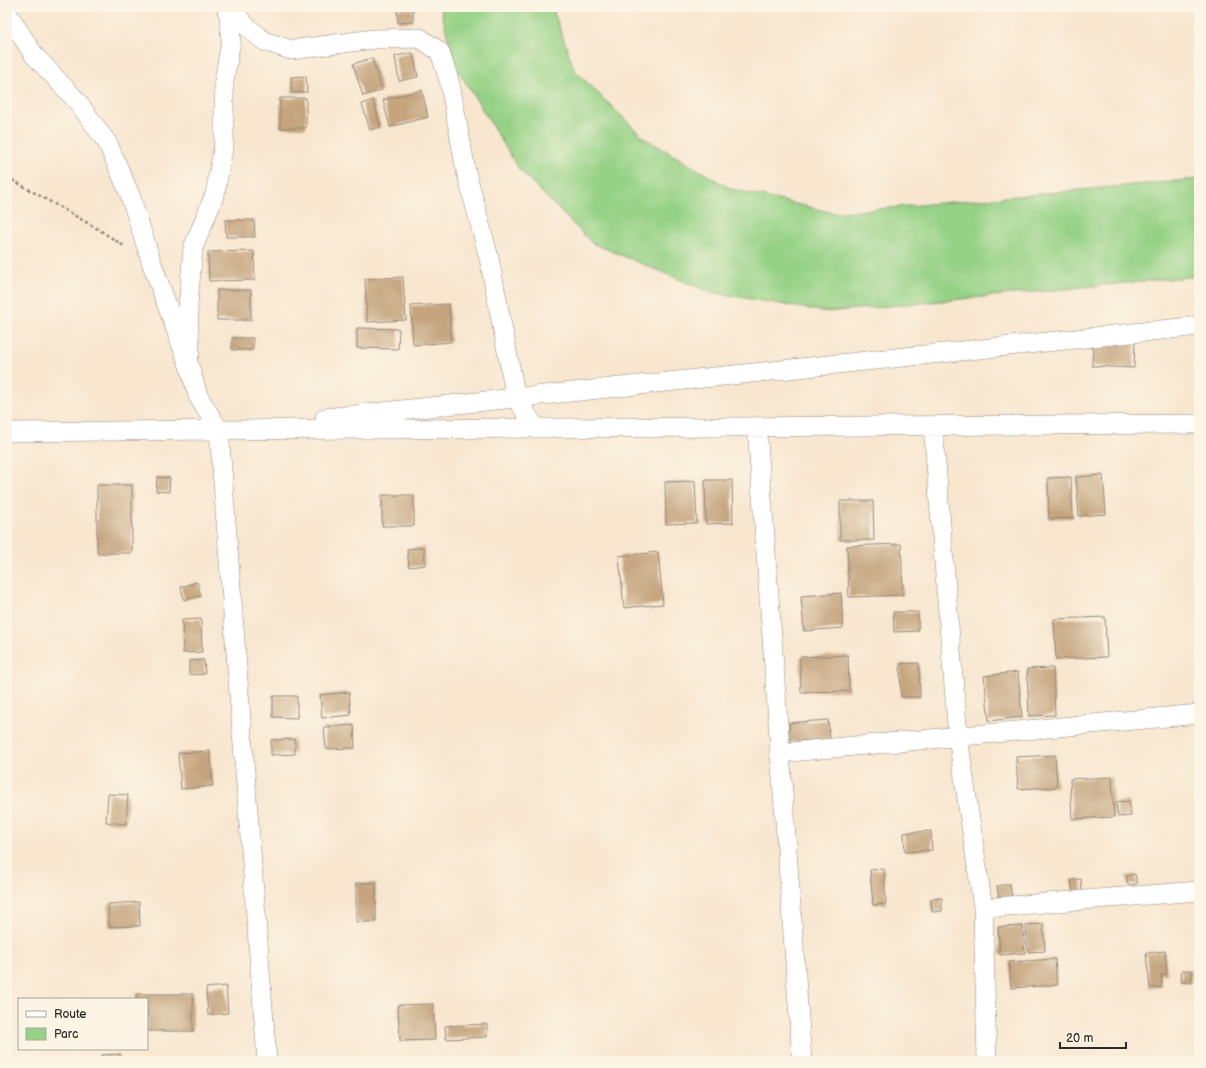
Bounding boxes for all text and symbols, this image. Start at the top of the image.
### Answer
legend [18,998,148,1050]
text: Route [54,1007,86,1022]
scale bar [1060,1024,1126,1050]
text: Parc [54,1027,78,1042]
text: 20 m [1066,1031,1093,1046]

